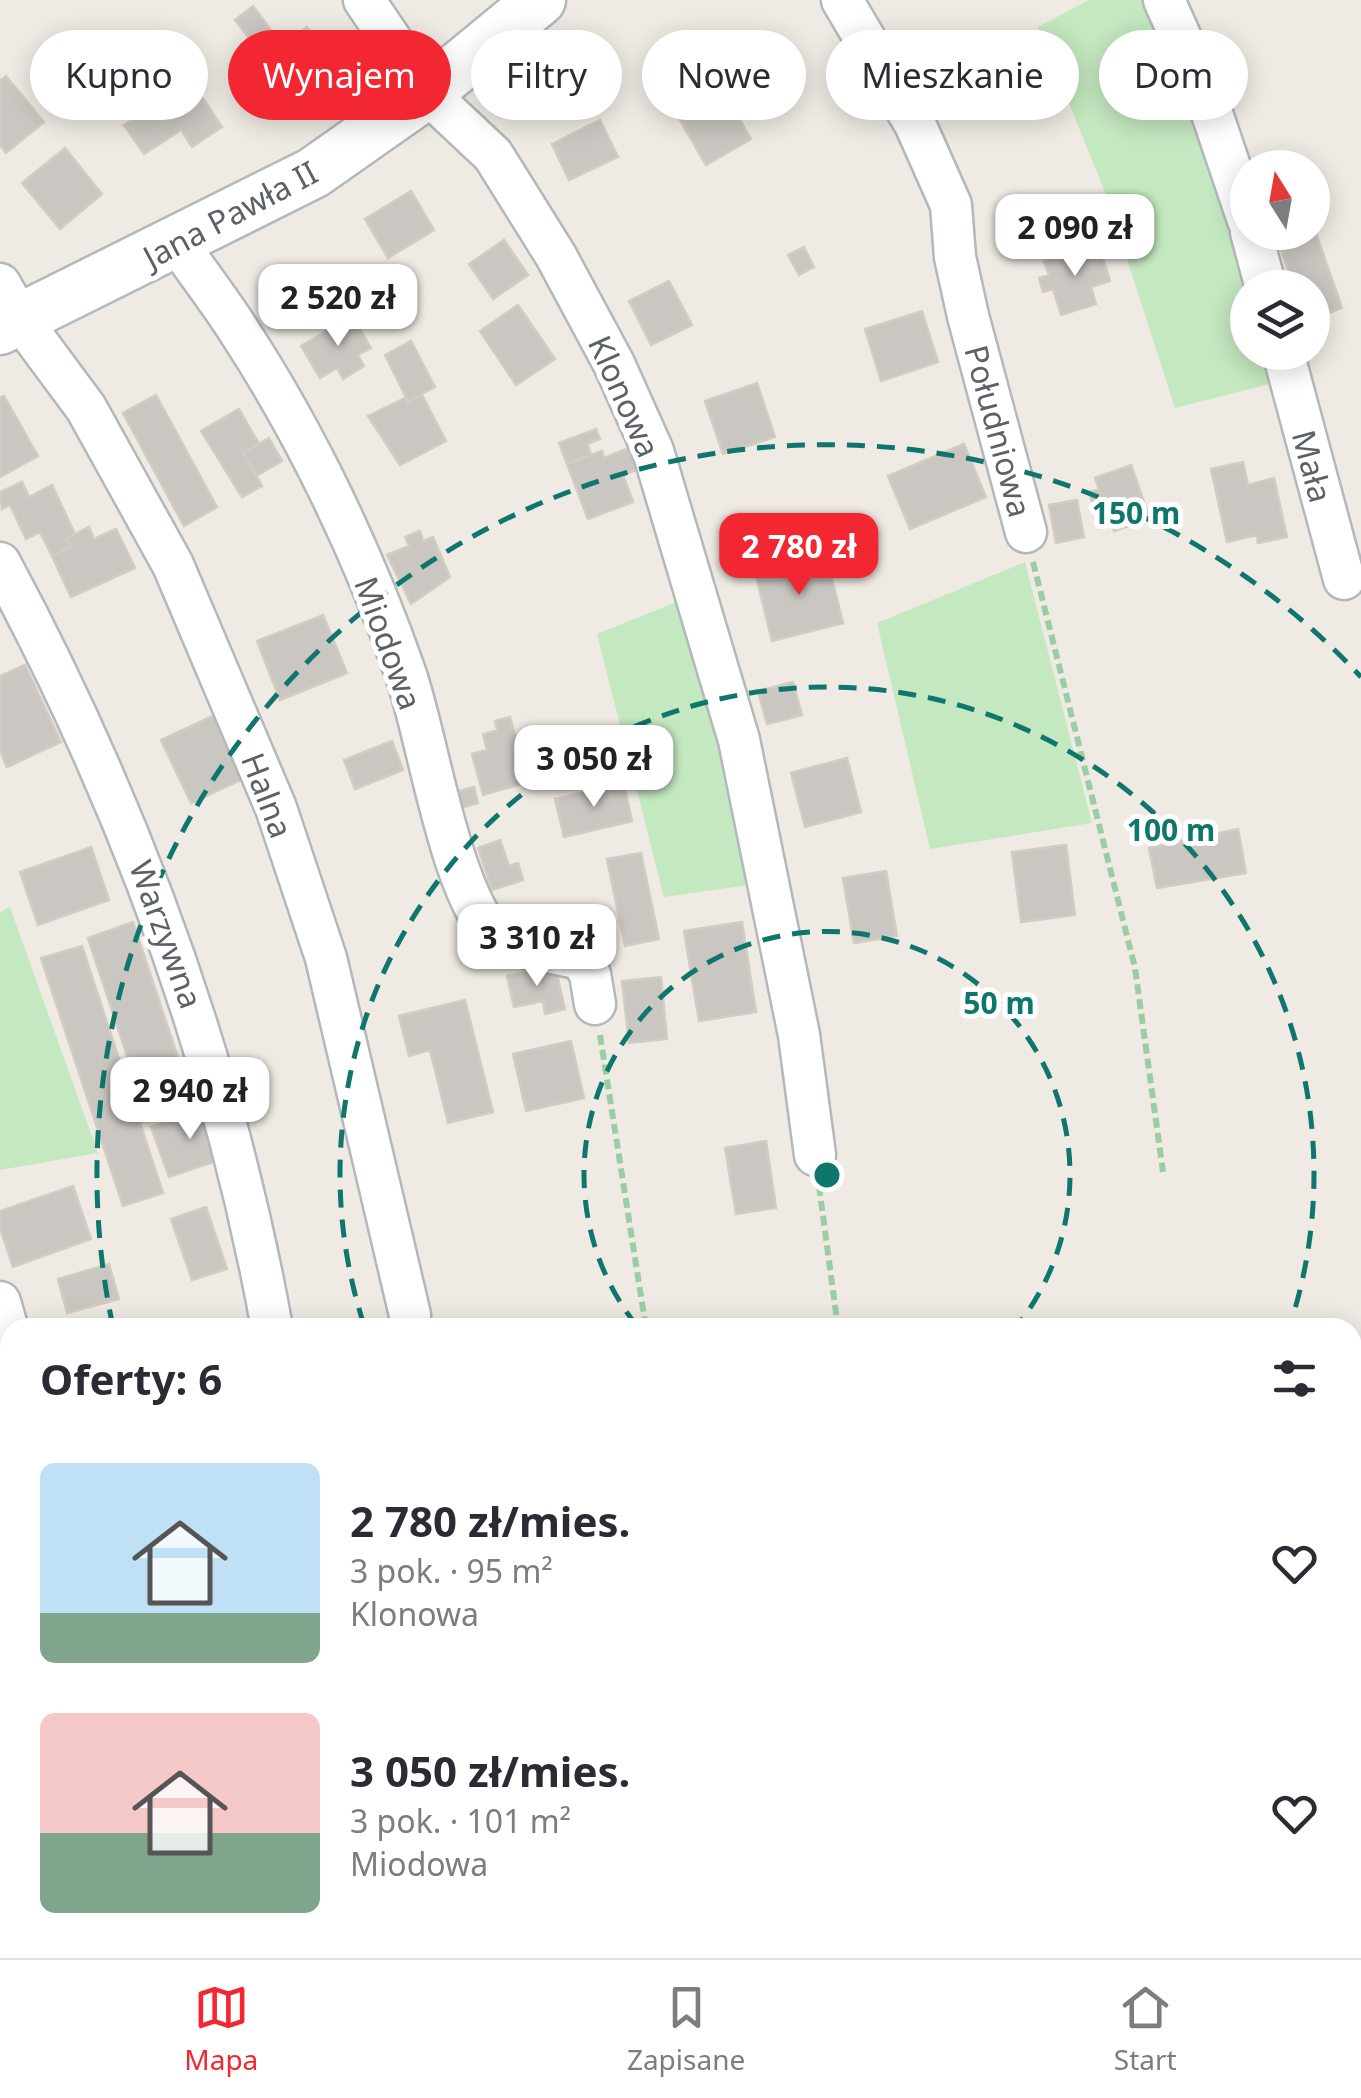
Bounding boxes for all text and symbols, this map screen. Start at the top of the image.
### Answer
chip: Kupno [30,30,208,120]
chip: Wynajem [228,30,451,120]
chip: Filtry [471,30,622,120]
chip: Nowe [642,30,806,120]
chip: Mieszkanie [826,30,1079,120]
chip: Dom [1099,30,1248,120]
street label: Jana Pawła II [133,150,325,279]
north arrow [1230,150,1330,250]
map controls [1230,150,1330,370]
pin: 2 090 zł [972,194,1178,279]
text: 2 090 zł [1017,205,1133,248]
pin: 2 520 zł [235,264,441,349]
button: layers [1230,270,1330,370]
text: 2 520 zł [280,275,396,318]
street label: Klonowa [579,328,671,464]
street label: Południowa [955,340,1043,522]
street label: Mała [1283,425,1343,507]
text: 150 m [1092,492,1180,533]
pin: 2 780 zł [696,513,902,598]
text: 2 780 zł [741,524,857,567]
street label: Miodowa [345,571,433,715]
pin: 3 050 zł [491,725,697,810]
text: 3 050 zł [536,736,652,779]
street label: Halna [232,746,304,844]
text: 100 m [1127,809,1215,850]
street label: Warzywna [120,854,214,1014]
pin: 3 310 zł [434,904,640,989]
text: 3 310 zł [479,915,595,958]
text: 50 m [963,982,1035,1023]
pin: 2 940 zł [87,1057,293,1142]
text: 2 940 zł [132,1068,248,1111]
centre of rings [809,1157,845,1193]
text: Oferty: 6 [40,1350,222,1407]
icon: filters [1267,1351,1322,1406]
text: 2 780 zł/mies. [350,1492,630,1549]
icon: home [120,1503,240,1623]
icon: heart [1267,1536,1322,1591]
text: 3 pok. · 95 m² [350,1549,553,1592]
text: Klonowa [350,1592,479,1635]
text: 3 050 zł/mies. [350,1742,630,1799]
icon: home [120,1753,240,1873]
icon: heart [1267,1786,1322,1841]
text: 3 pok. · 101 m² [350,1799,571,1842]
text: Miodowa [350,1842,488,1885]
tab: Mapa [184,1980,258,2078]
tab: Zapisane [627,1980,745,2078]
tab: Start [1114,1980,1177,2078]

